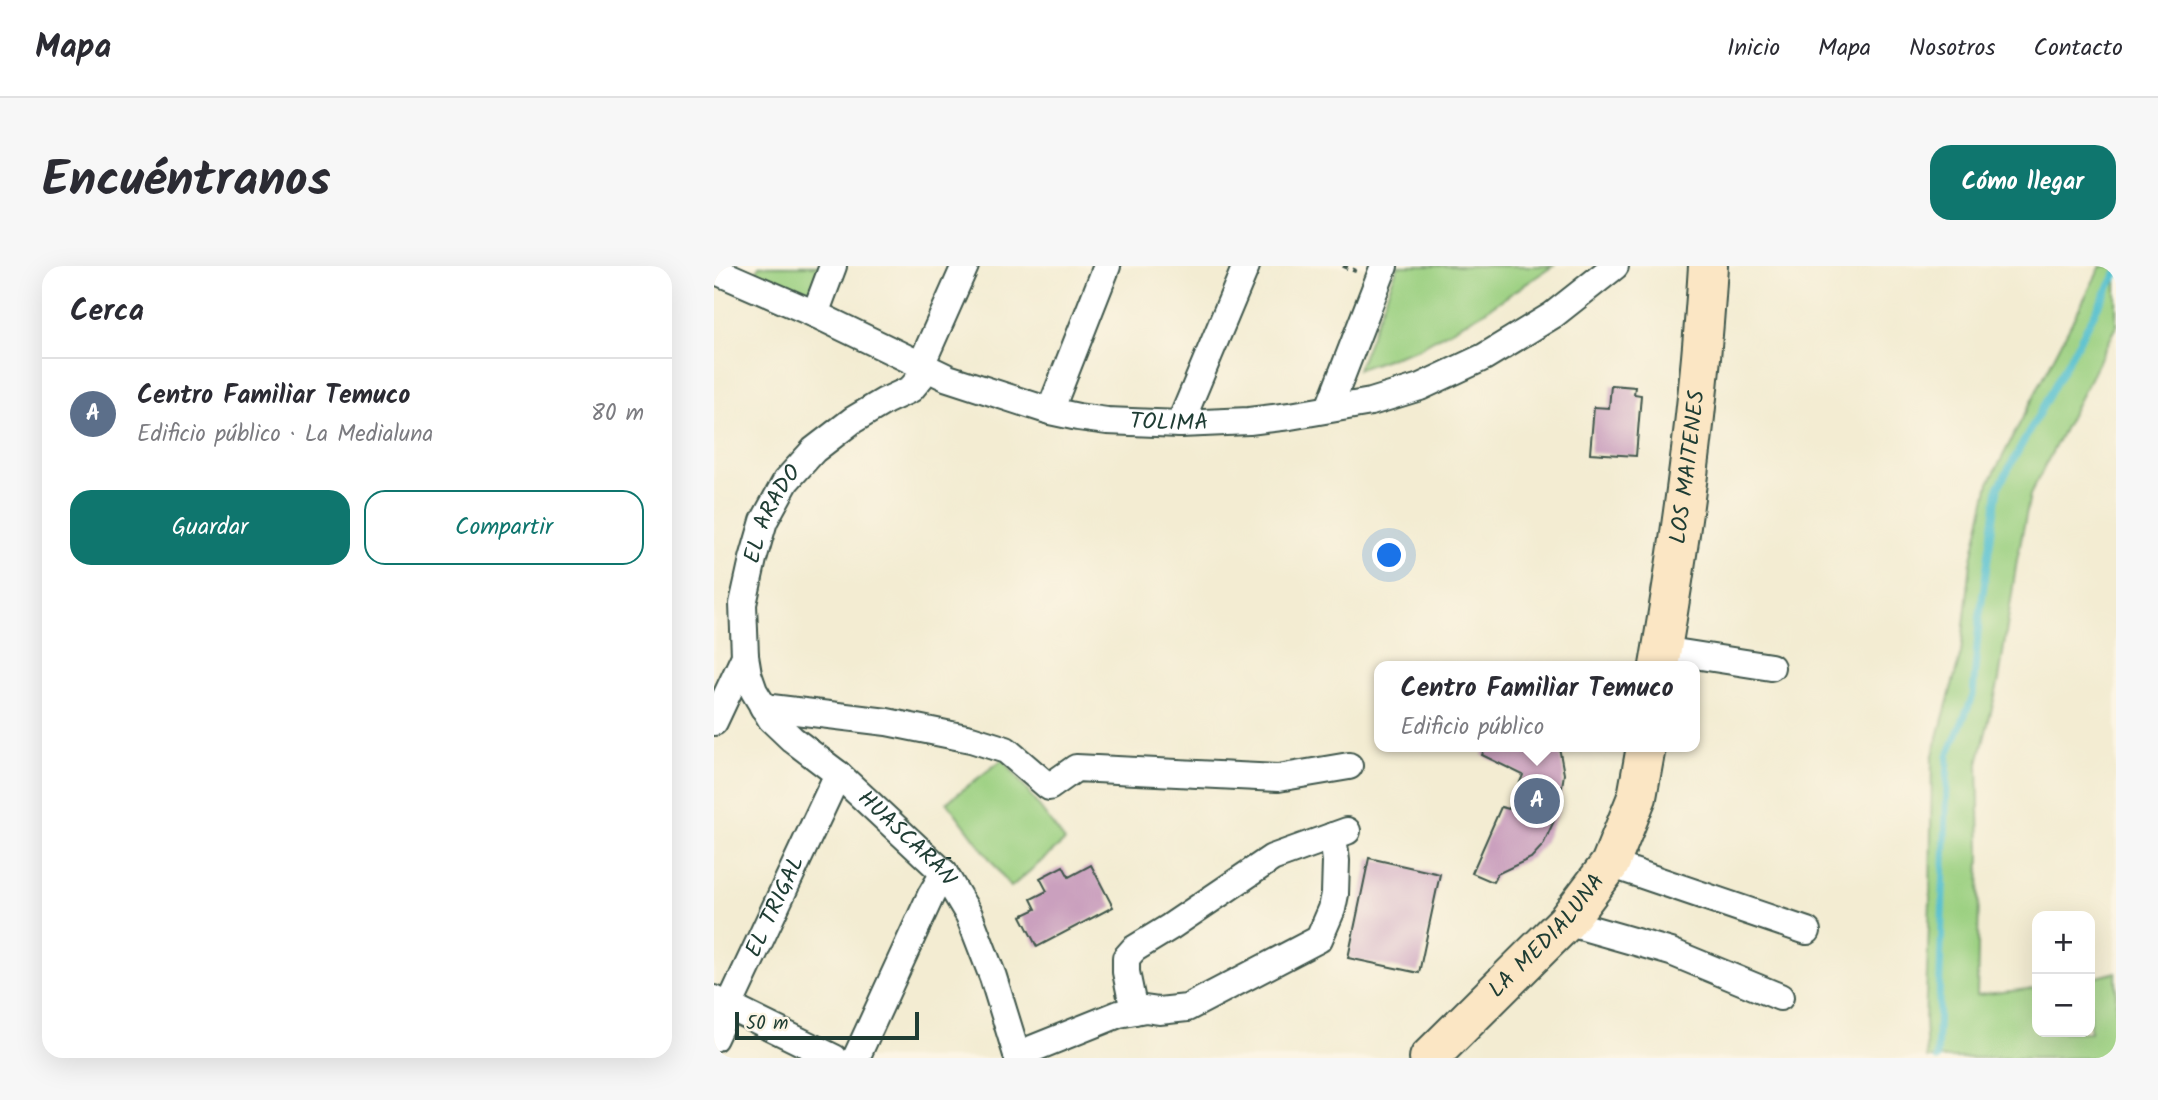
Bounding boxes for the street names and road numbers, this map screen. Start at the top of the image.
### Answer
street label: LOS MAITENES [1661,389,1716,546]
street label: TOLIMA [1129,404,1209,442]
street label: EL ARADO [735,457,810,568]
street label: HUASCARÁN [848,782,966,893]
street label: EL TRIGAL [736,850,815,964]
street label: LA MEDIALUNA [1480,866,1615,1007]

